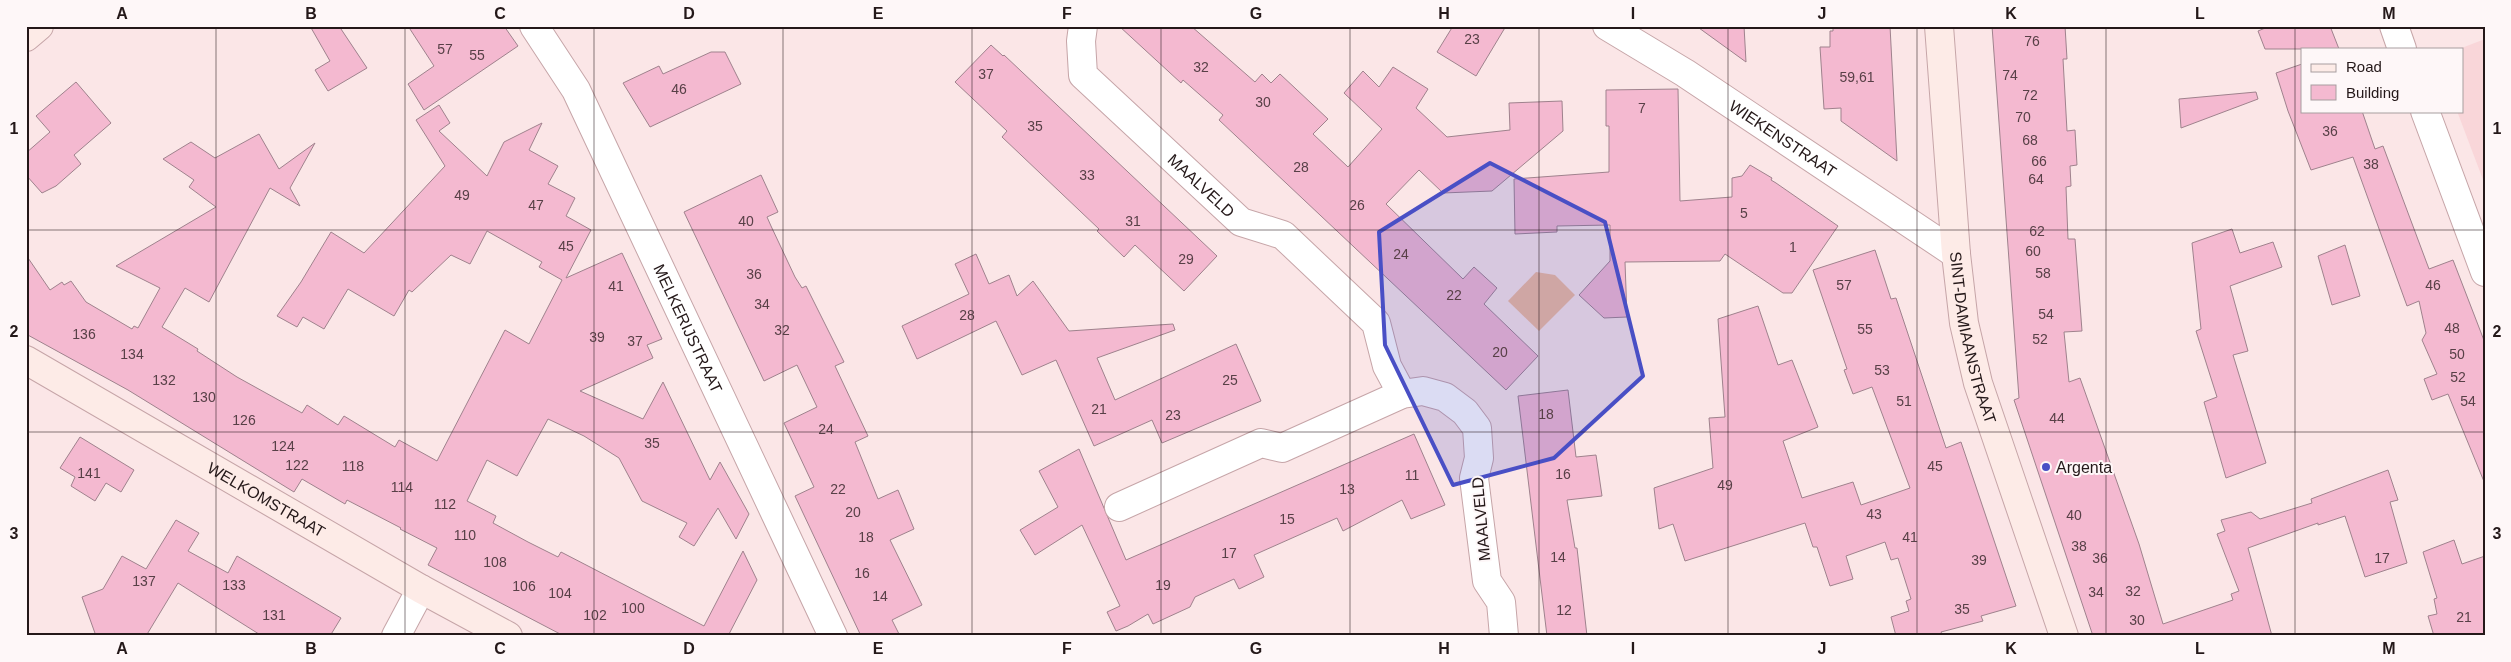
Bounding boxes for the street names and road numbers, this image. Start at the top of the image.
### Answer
street label: WIEKENSTRAAT [1726,97,1840,180]
street label: MAALVELD [1165,150,1238,220]
street label: SINT-DAMIAANSTRAAT [1947,251,2000,426]
street label: MELKERIJSTRAAT [651,261,726,396]
street label: WELKOMSTRAAT [205,459,329,540]
street label: MAALVELD [1469,476,1493,562]

